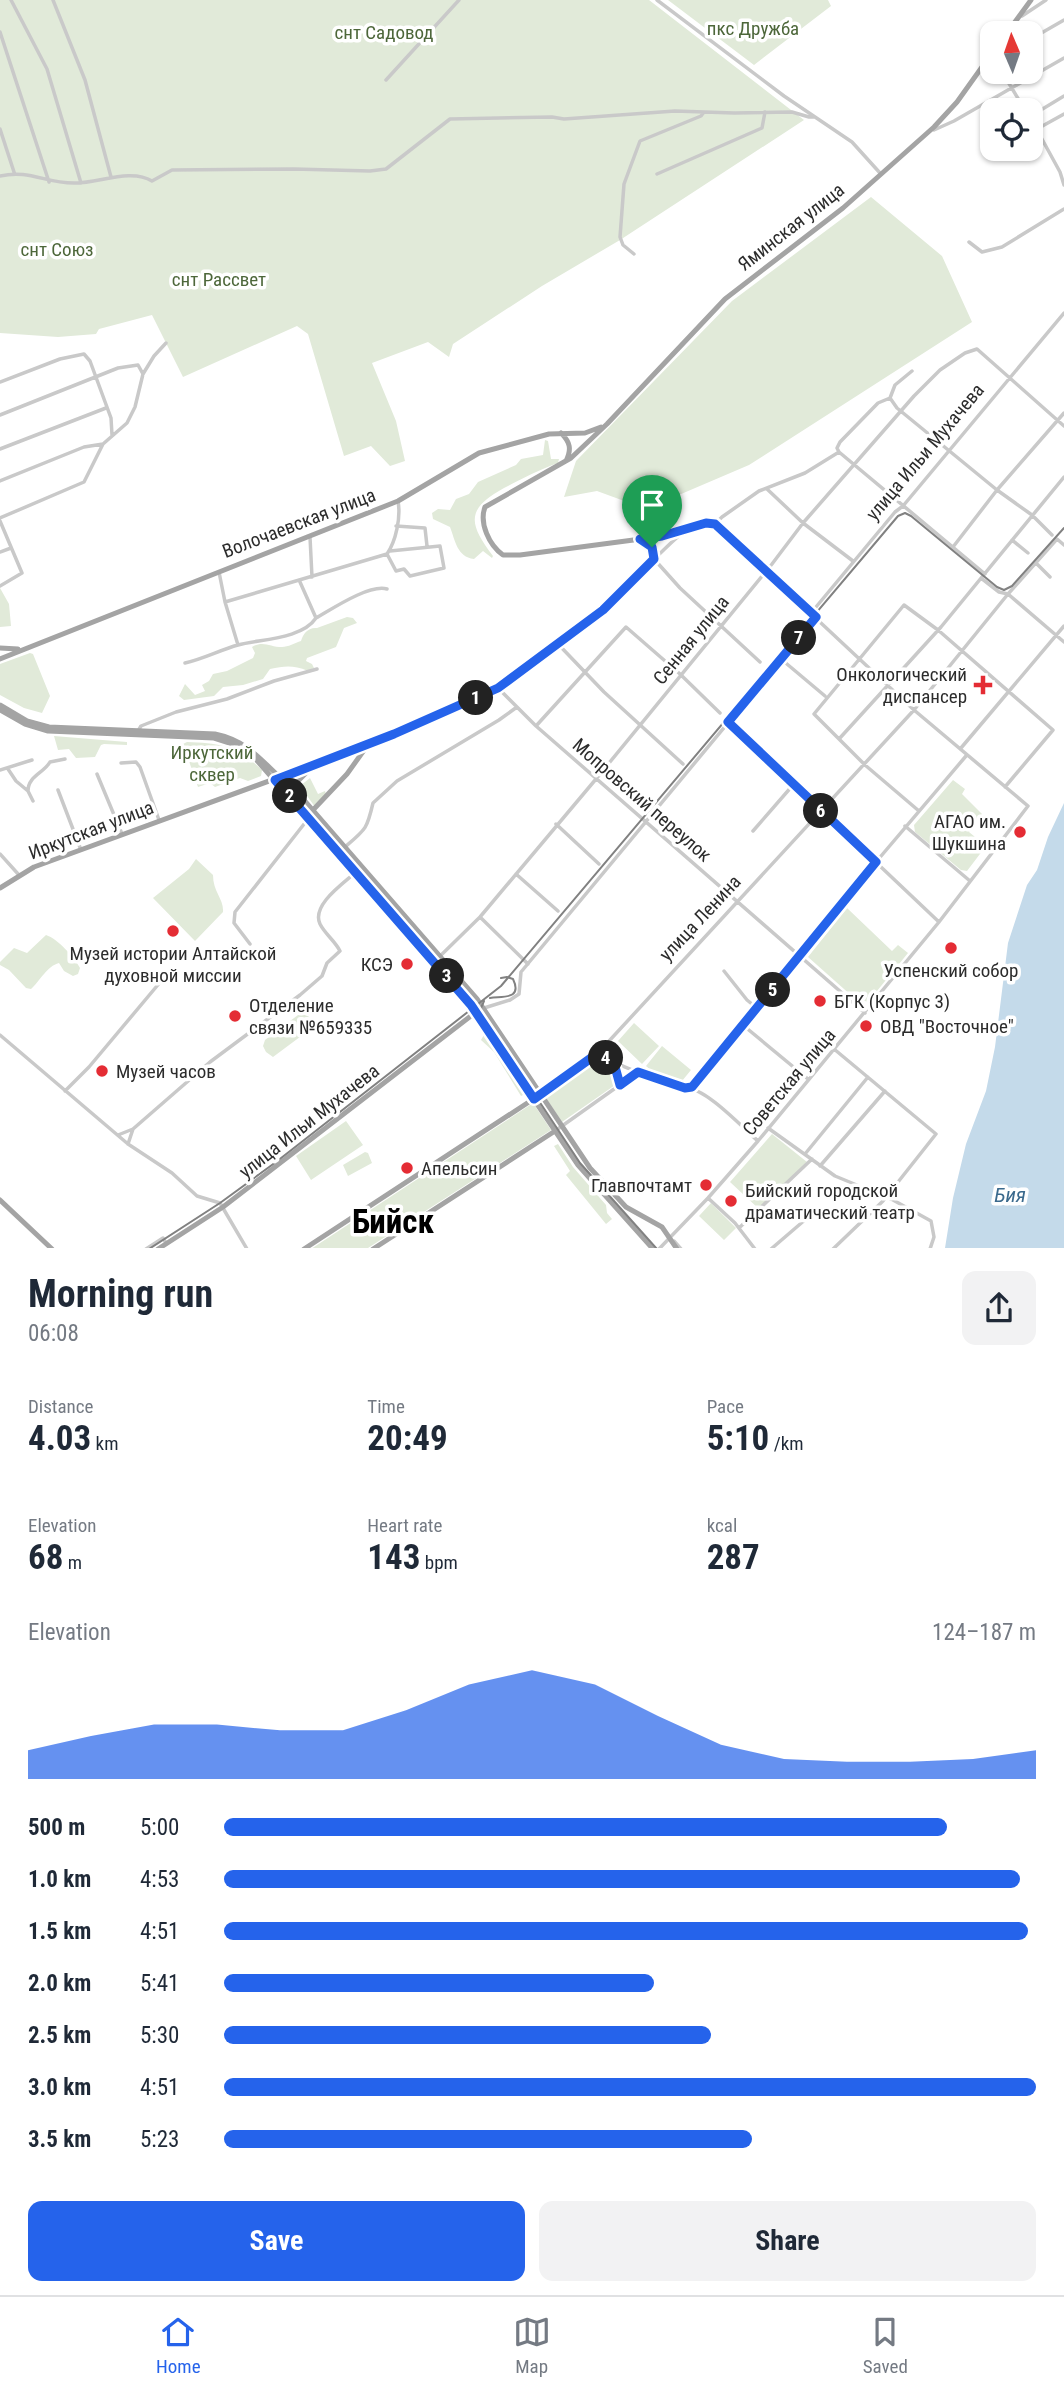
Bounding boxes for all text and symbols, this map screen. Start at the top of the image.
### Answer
park label: пкс Дружба [707,17,799,40]
park label: снт Садовод [334,21,434,44]
north arrow [980,21,1043,84]
map controls [980,21,1043,161]
button: locate [980,98,1043,161]
street label: Яминская улица [733,178,849,276]
park label: снт Союз [20,238,94,261]
park label: снт Рассвет [172,268,266,291]
street label: улица Ильи Мухачева [861,379,989,525]
pin [622,475,682,547]
street label: Волочаевская улица [219,483,379,563]
icon: arrive [633,486,671,524]
street label: Сенная улица [648,591,734,689]
pin: 7 [782,620,816,656]
text: 7 [794,626,803,649]
place label: Онкологический диспансер [836,663,967,708]
marker: Онкологический диспансер [973,675,993,695]
pin: 1 [458,680,494,716]
text: 1 [471,686,480,709]
street label: Мопровский переулок [568,733,716,867]
park label: Иркутский сквер [171,741,253,786]
pin: 2 [272,778,308,814]
text: 2 [285,784,294,807]
pin: 6 [804,794,838,828]
street label: Иркутская улица [25,796,157,864]
text: 6 [816,799,825,822]
place label: АГАО им. Шукшина [932,810,1006,855]
marker: АГАО им. Шукшина [1012,824,1028,840]
street label: улица Ленина [654,870,746,966]
marker: Музей истории Алтайской духовной миссии [165,923,181,939]
marker: Успенский собор [943,940,959,956]
place label: Музей истории Алтайской духовной миссии [70,942,276,987]
place label: КСЭ [361,953,393,976]
marker: КСЭ [399,956,415,972]
pin: 3 [430,958,464,993]
place label: Успенский собор [884,959,1018,982]
text: 3 [442,964,451,987]
pin: 5 [756,972,790,1007]
text: 5 [768,978,777,1001]
place label: БГК (Корпус 3) [834,990,950,1013]
marker: БГК (Корпус 3) [812,993,828,1009]
place label: Отделение связи №659335 [249,994,372,1039]
marker: Отделение связи №659335 [227,1008,243,1024]
place label: ОВД "Восточное" [880,1015,1014,1038]
marker: ОВД "Восточное" [858,1018,874,1034]
street label: Советская улица [738,1024,840,1140]
pin: 4 [588,1040,624,1076]
text: 4 [601,1046,610,1069]
street label: улица Ильи Мухачева [234,1059,384,1183]
place label: Музей часов [116,1060,216,1083]
marker: Музей часов [94,1063,110,1079]
place label: Апельсин [421,1157,497,1180]
marker: Апельсин [399,1160,415,1176]
place label: Главпочтамт [591,1174,692,1197]
marker: Главпочтамт [698,1177,714,1193]
place label: Бийский городской драматический театр [745,1179,915,1224]
water label: Бия [994,1183,1026,1207]
marker: Бийский городской драматический театр [723,1193,739,1209]
district label: Бийск [352,1202,434,1241]
button: share [962,1271,1036,1345]
text: Morning run [28,1272,213,1316]
text: 06:08 [28,1320,79,1347]
text: Distance [28,1395,93,1418]
text: Time [367,1395,405,1418]
text: Pace [707,1395,744,1418]
text: 4.03 [28,1418,91,1459]
text: 20:49 [367,1418,448,1459]
text: 5:10 [707,1418,769,1459]
text: km [91,1432,118,1455]
text: /km [769,1432,804,1455]
text: Elevation [28,1514,96,1537]
text: Heart rate [367,1514,442,1537]
text: kcal [707,1514,737,1537]
text: 68 [28,1537,63,1578]
text: 143 [367,1537,420,1578]
text: 287 [707,1537,760,1578]
text: m [63,1551,82,1574]
text: bpm [420,1551,458,1574]
text: Elevation [28,1619,111,1646]
text: 124–187 m [932,1619,1036,1646]
text: 500 m [28,1814,85,1841]
text: 5:00 [140,1814,179,1841]
text: 1.0 km [28,1866,91,1893]
text: 4:53 [140,1866,179,1893]
text: 1.5 km [28,1918,91,1945]
text: 4:51 [140,1918,179,1945]
text: 2.0 km [28,1970,91,1997]
text: 5:41 [140,1970,179,1997]
text: 2.5 km [28,2022,91,2049]
text: 5:30 [140,2022,179,2049]
text: 3.0 km [28,2074,91,2101]
text: 4:51 [140,2074,179,2101]
text: 3.5 km [28,2126,91,2153]
text: 5:23 [140,2126,179,2153]
button: Save [28,2201,525,2281]
button: Share [539,2201,1036,2281]
tab: Home [156,2313,201,2378]
tab: Map [513,2313,551,2378]
tab: Saved [863,2313,908,2378]

